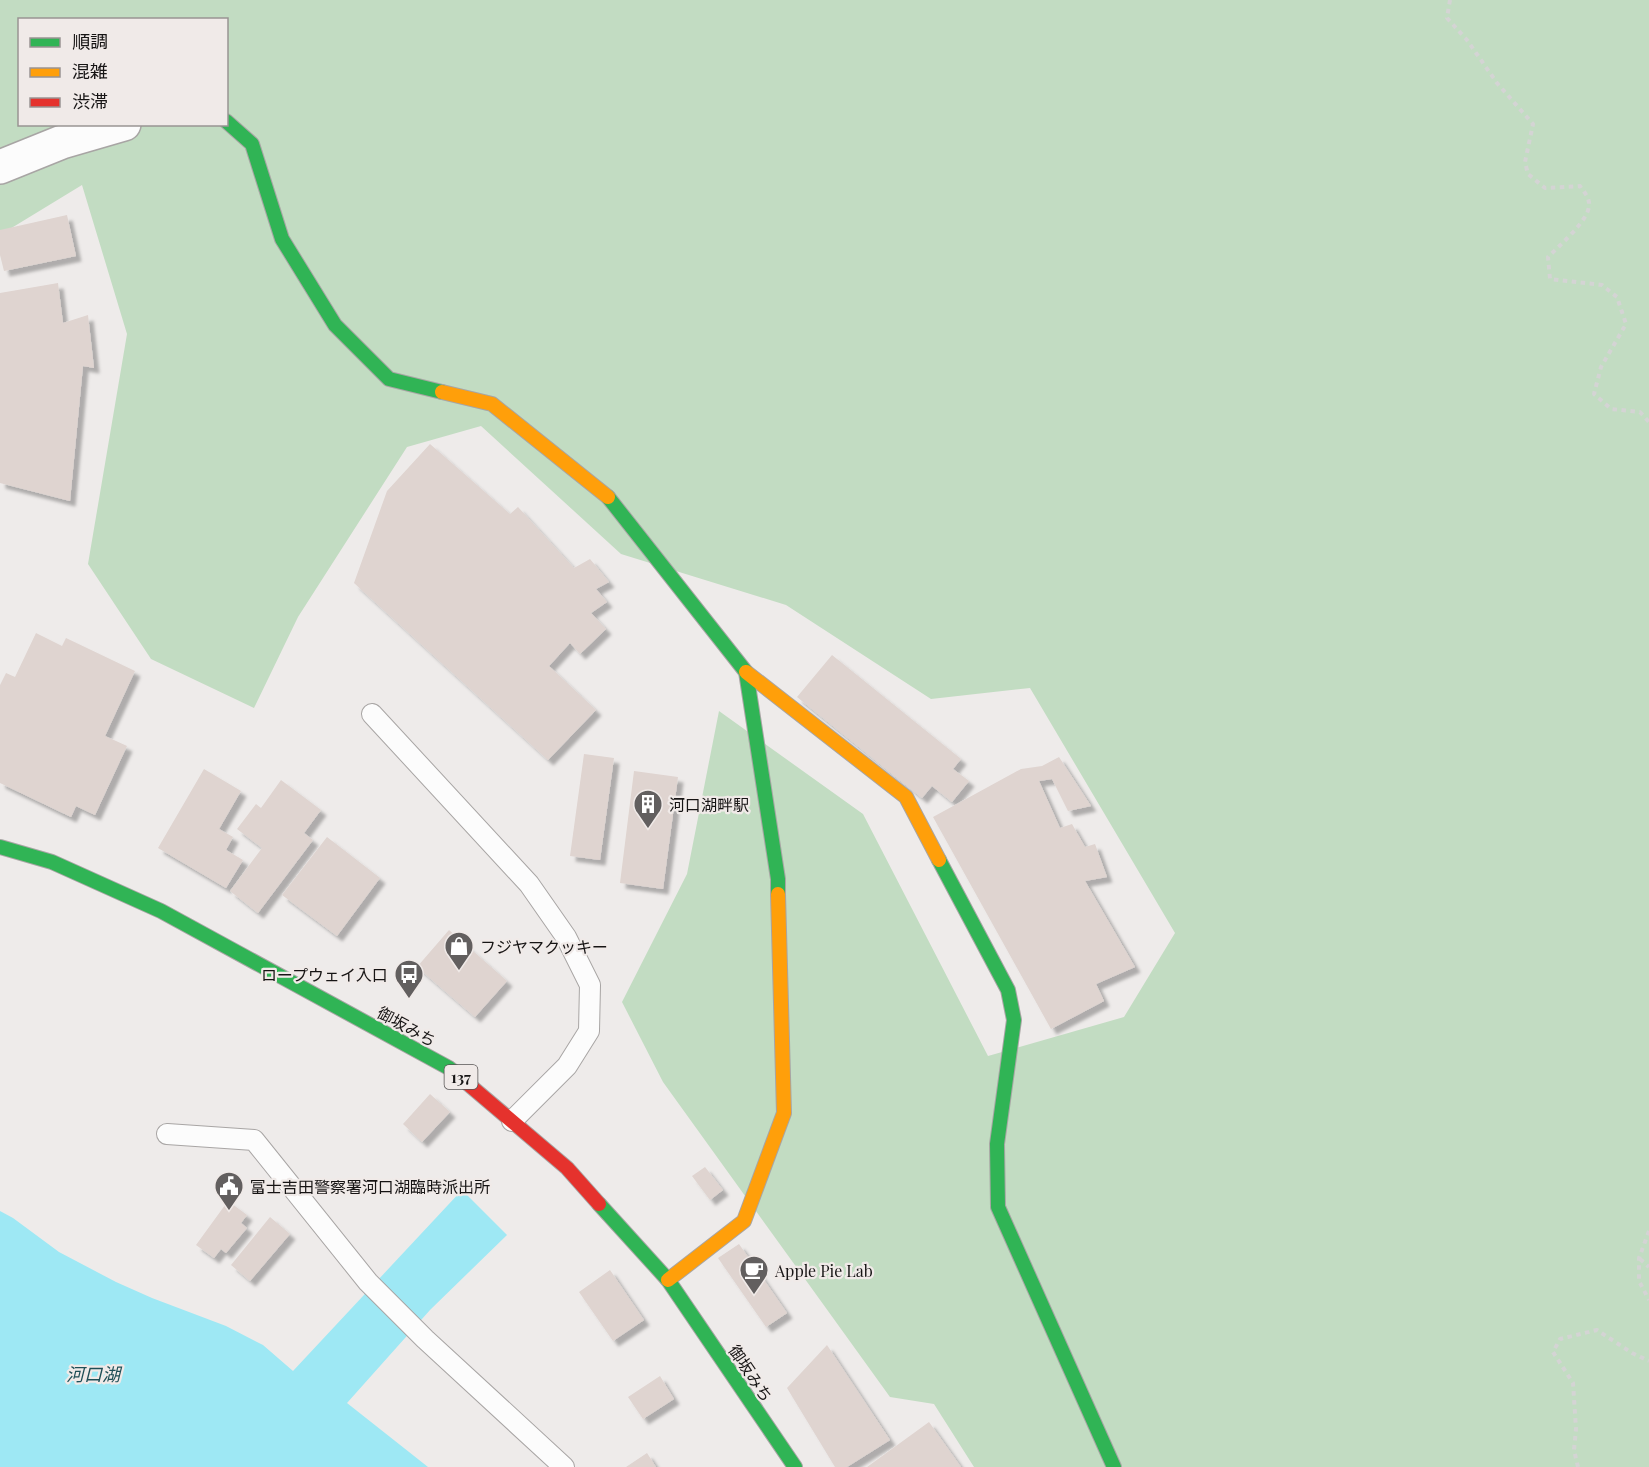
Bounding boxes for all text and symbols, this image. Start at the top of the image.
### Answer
legend [18,18,228,126]
text: 順調 [72,29,108,53]
text: 混雑 [72,59,108,83]
text: 渋滞 [72,89,108,113]
building icon: 河口湖畔駅 [632,788,664,830]
place label: 河口湖畔駅 [669,794,749,815]
shop icon: フジヤマクッキー [443,930,475,972]
place label: フジヤマクッキー [480,936,608,957]
bus stop icon: ロープウェイ入口 [393,958,425,1000]
place label: ロープウェイ入口 [261,964,388,985]
street label: 御坂みち [374,1001,440,1051]
road number: 137 [444,1065,478,1089]
public building icon: 富士吉田警察署河口湖臨時派出所 [213,1170,245,1212]
place label: 富士吉田警察署河口湖臨時派出所 [250,1176,490,1197]
cafe icon: Apple Pie Lab [738,1254,770,1296]
place label: Apple Pie Lab [774,1260,873,1281]
street label: 御坂みち [724,1341,778,1405]
water label: 河口湖 [66,1362,123,1386]

